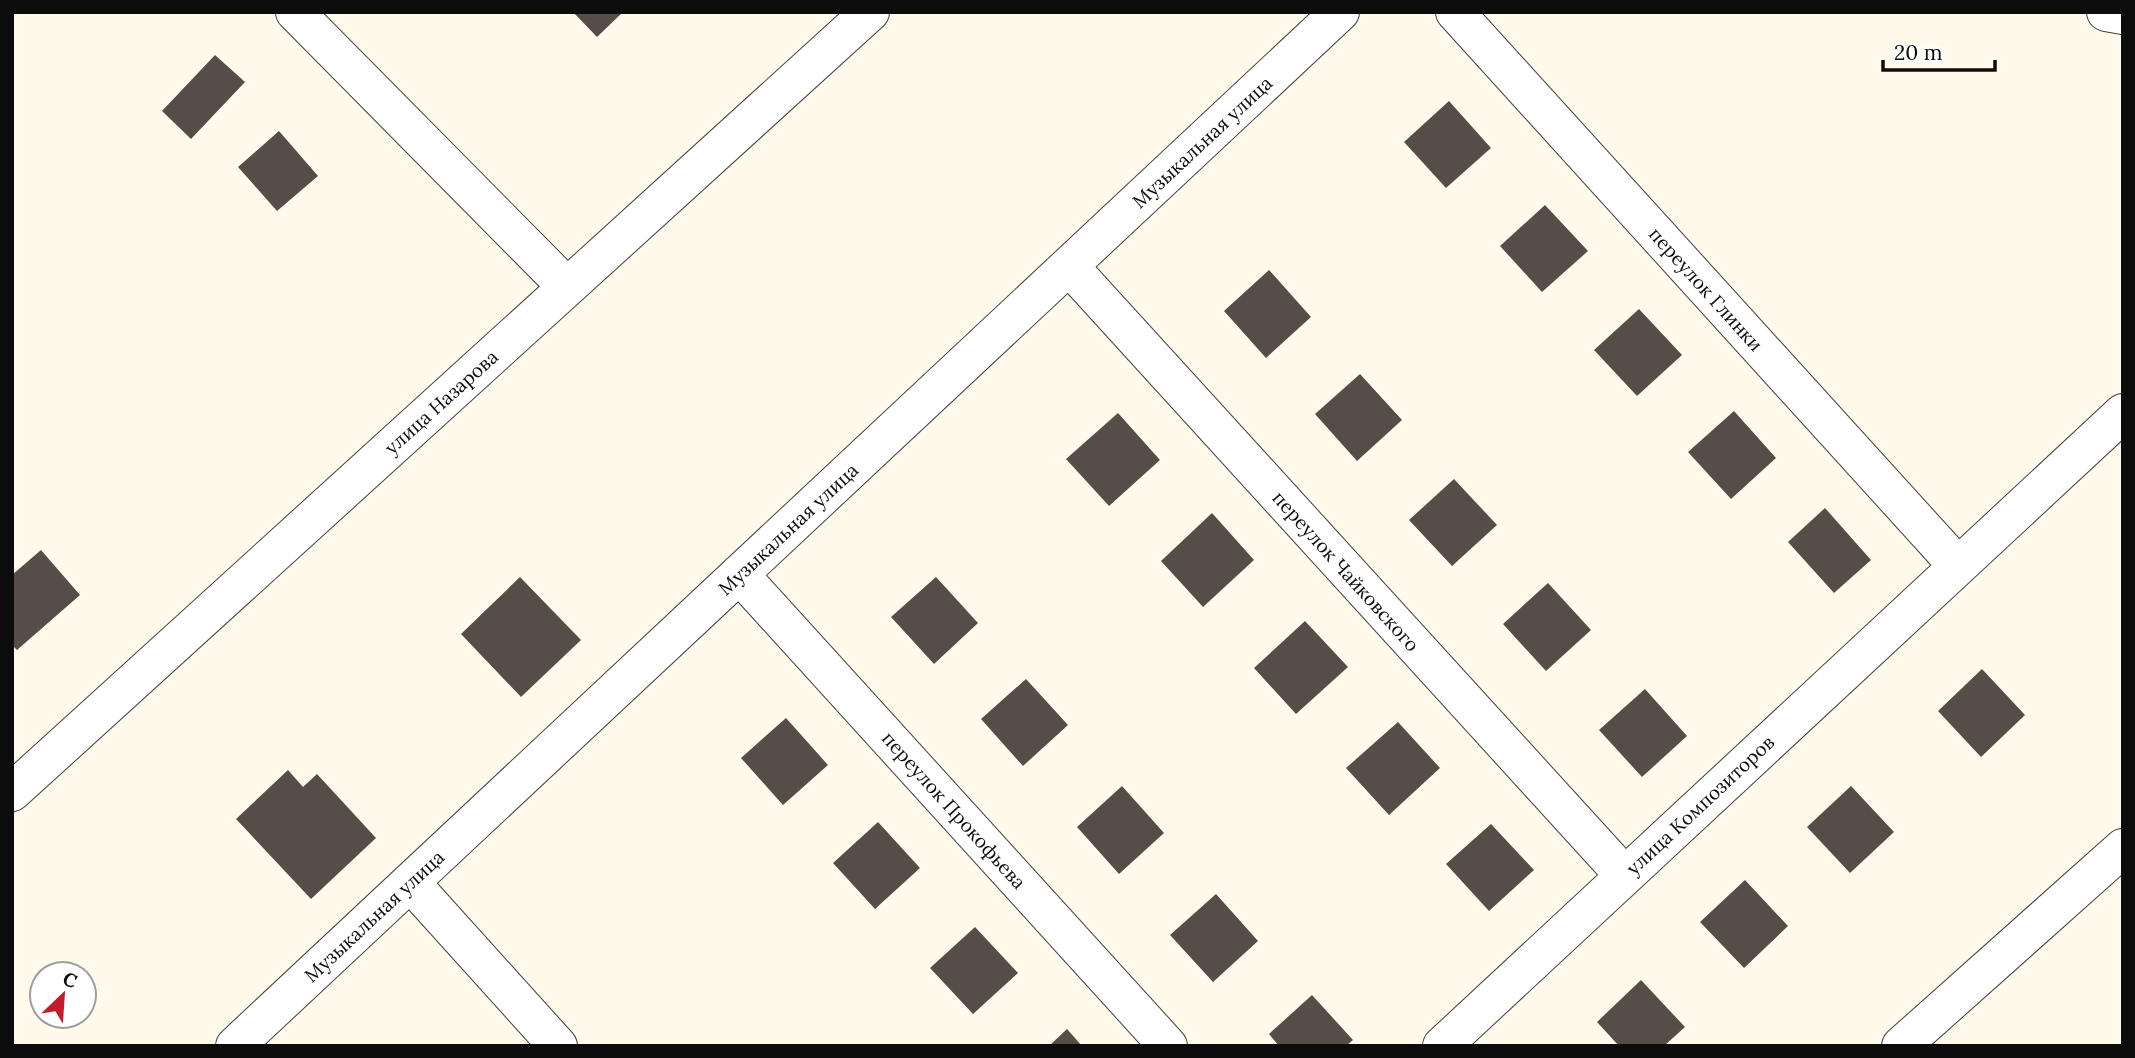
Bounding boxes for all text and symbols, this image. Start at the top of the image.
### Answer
scale bar [1883,28,1995,72]
text: 20 m [1894,39,1943,66]
street label: Музыкальная улица [1127,71,1277,213]
street label: переулок Глинки [1644,222,1768,356]
street label: улица Назарова [379,345,503,459]
street label: Музыкальная улица [713,458,863,600]
street label: переулок Чайковского [1268,486,1424,656]
street label: переулок Прокофьева [877,726,1031,894]
street label: улица Композиторов [1621,730,1779,880]
street label: Музыкальная улица [299,845,449,987]
north arrow [28,960,98,1030]
text: С [59,966,81,993]

